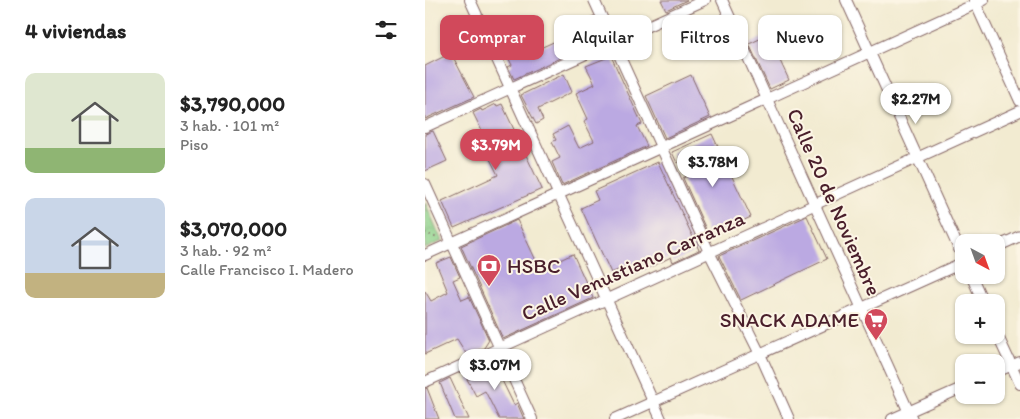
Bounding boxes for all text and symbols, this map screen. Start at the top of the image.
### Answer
chip: Comprar [440,15,544,60]
chip: Alquilar [554,15,652,60]
chip: Filtros [662,15,748,60]
chip: Nuevo [758,15,842,60]
icon: filters [372,16,400,44]
text: 4 viviendas [25,18,126,43]
pin: $2.27M [875,82,957,125]
text: $2.27M [891,89,941,108]
text: $3,790,000 [180,91,285,116]
icon: home [65,93,125,153]
street label: Calle 20 de Noviembre [782,104,887,299]
text: 3 hab. · 101 m² [180,116,279,135]
pin: $3.79M [455,128,537,171]
text: Piso [180,135,208,154]
text: $3.79M [471,135,521,154]
pin: $3.78M [672,146,754,188]
text: $3.78M [688,152,738,171]
street label: Calle Venustiano Carranza [517,205,748,326]
text: $3,070,000 [180,216,287,241]
icon: home [65,218,125,278]
north arrow [955,234,1005,284]
map controls [955,234,1005,404]
text: 3 hab. · 92 m² [180,241,271,260]
bank icon: HSBC [476,253,502,287]
place label: HSBC [507,253,561,278]
text: Calle Francisco I. Madero [180,260,354,279]
button: + [955,294,1005,344]
place label: SNACK ADAME [720,307,859,332]
supermarket icon: SNACK ADAME [863,307,889,341]
pin: $3.07M [454,348,536,391]
button: − [955,354,1005,404]
text: $3.07M [469,355,521,374]

